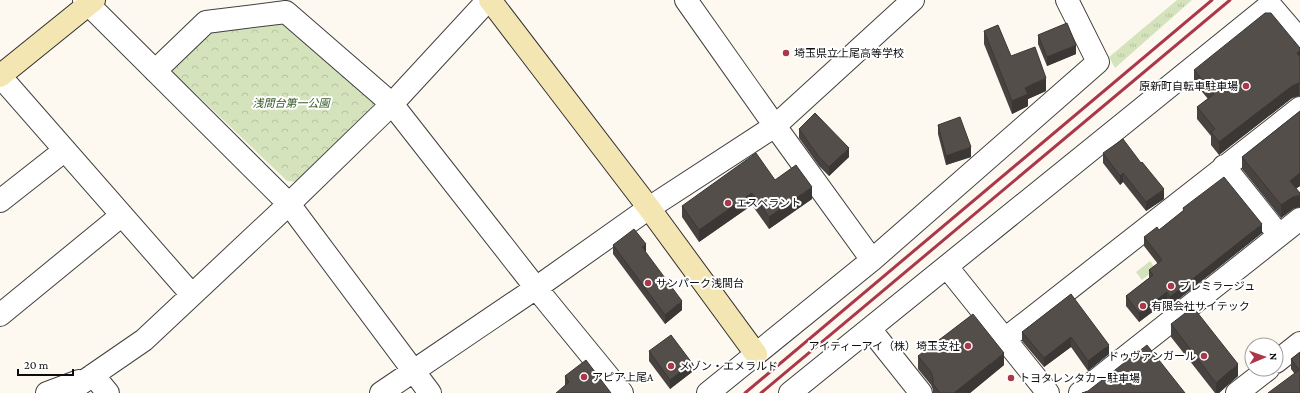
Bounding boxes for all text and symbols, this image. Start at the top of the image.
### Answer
place label: 埼玉県立上尾高等学校 [794,47,904,59]
marker: 埼玉県立上尾高等学校 [781,48,791,58]
place label: 原新町自転車駐車場 [1139,80,1238,92]
marker: 原新町自転車駐車場 [1241,81,1251,91]
park label: 浅間台第一公園 [253,97,331,109]
place label: エスペラント [736,197,801,209]
marker: エスペラント [723,198,733,208]
place label: サンパーク浅間台 [656,277,744,289]
marker: サンパーク浅間台 [643,278,653,288]
place label: プレミラージュ [1179,280,1255,292]
marker: プレミラージュ [1166,281,1176,291]
place label: 有限会社サイテック [1151,300,1250,312]
marker: 有限会社サイテック [1138,301,1148,311]
north arrow [1244,337,1284,377]
place label: アイティーアイ（株）埼玉支社 [808,340,960,352]
marker: アイティーアイ（株）埼玉支社 [963,341,973,351]
place label: ドゥヴァンガール [1108,350,1196,362]
scale bar [18,351,73,377]
marker: ドゥヴァンガール [1199,351,1209,361]
text: N [1268,353,1280,361]
text: 20 m [24,358,49,372]
place label: メゾン・エメラルド [679,360,778,372]
marker: メゾン・エメラルド [666,361,676,371]
place label: アピア上尾A [592,371,654,383]
marker: アピア上尾A [579,372,589,382]
place label: トヨタレンタカー駐車場 [1019,372,1140,384]
marker: トヨタレンタカー駐車場 [1006,373,1016,383]

